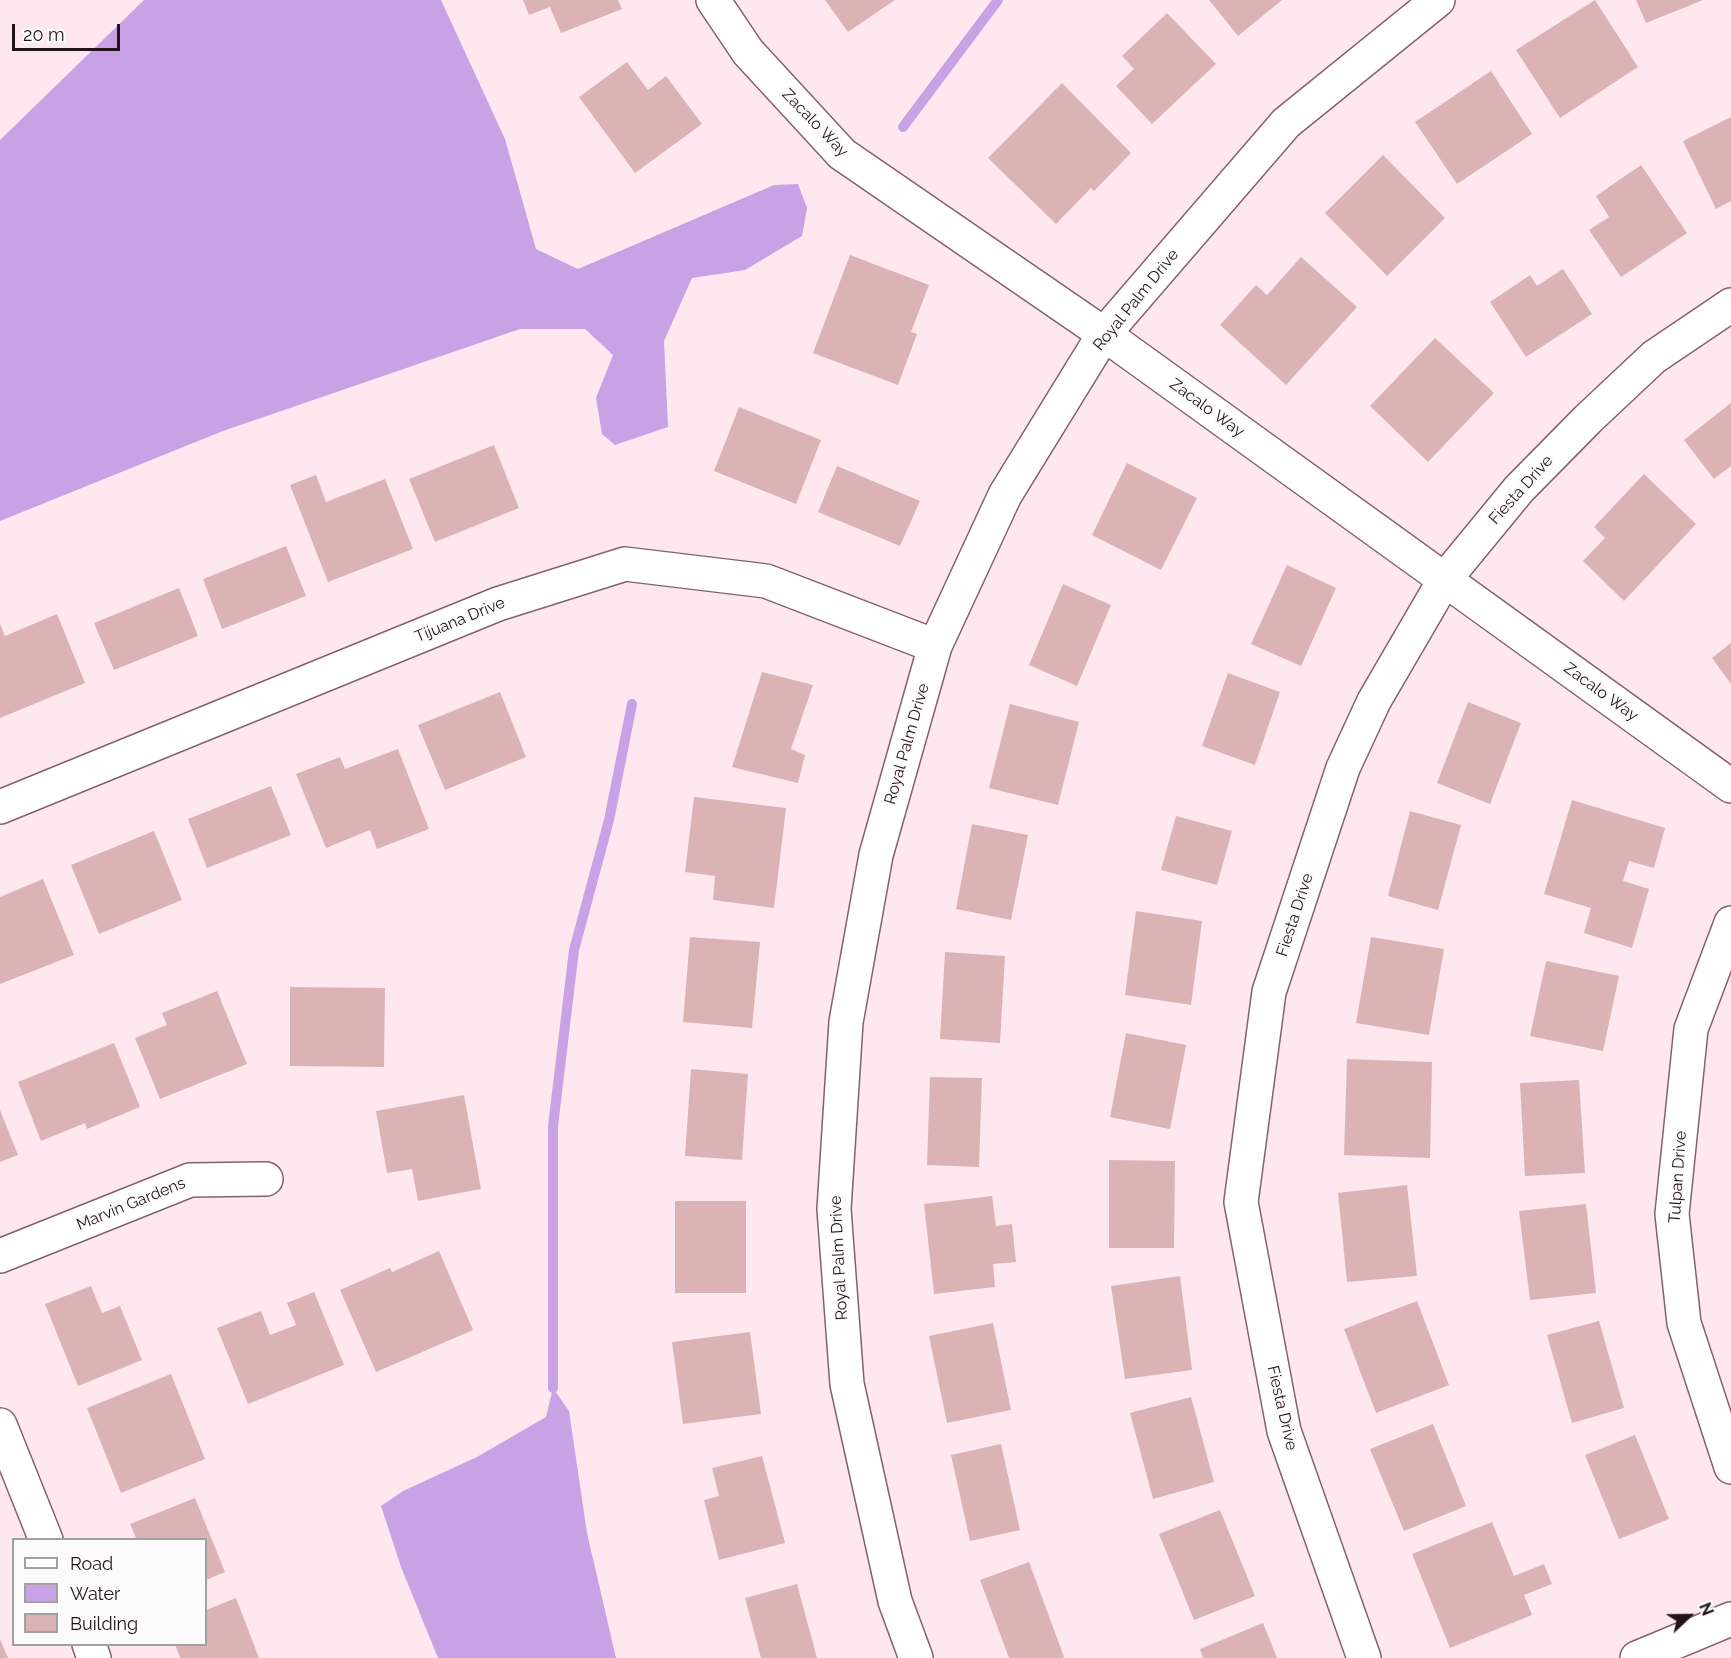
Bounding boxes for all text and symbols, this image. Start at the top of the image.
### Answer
scale bar [15,12,123,50]
text: 20 m [23,24,65,45]
street label: Zacalo Way [778,85,852,161]
street label: Royal Palm Drive [1089,245,1183,355]
street label: Zacalo Way [1166,375,1248,441]
street label: Fiesta Drive [1485,451,1557,529]
street label: Tijuana Drive [412,593,508,647]
street label: Zacalo Way [1560,659,1642,725]
street label: Royal Palm Drive [881,681,933,807]
street label: Fiesta Drive [1273,871,1317,959]
street label: Tulpan Drive [1665,1130,1691,1224]
street label: Marvin Gardens [74,1173,188,1235]
street label: Royal Palm Drive [826,1195,852,1321]
street label: Fiesta Drive [1263,1364,1301,1452]
legend [12,1538,207,1646]
text: Road [70,1553,113,1574]
text: Water [70,1583,120,1604]
north arrow [1659,1586,1719,1646]
text: N [1695,1600,1717,1618]
text: Building [70,1613,138,1634]

